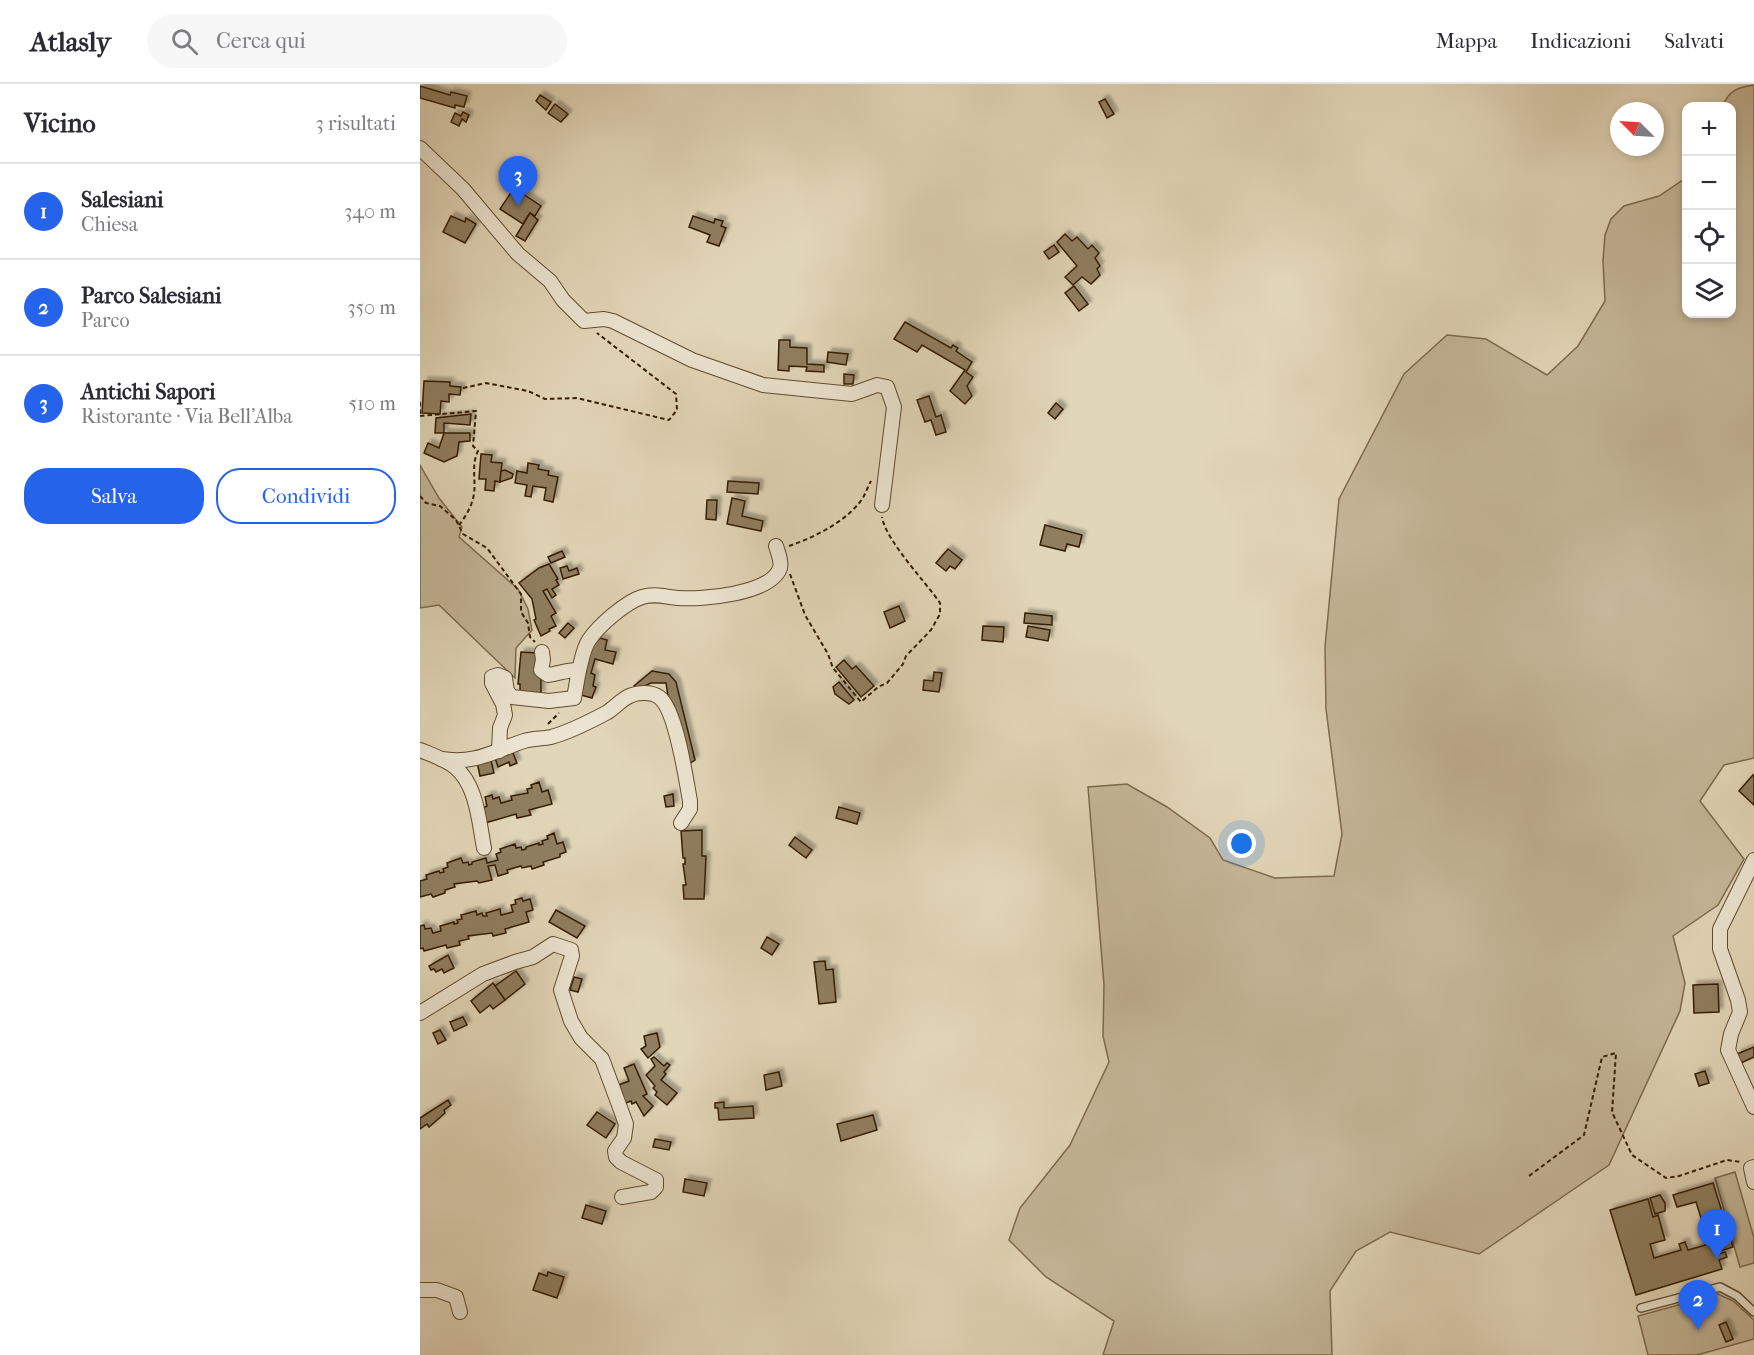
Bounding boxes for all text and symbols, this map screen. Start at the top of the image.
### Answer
search box [147,14,567,68]
text: Atlasly [30,25,111,58]
icon: search [168,25,201,58]
text: Cerca qui [216,28,306,54]
text: Mappa [1436,29,1497,53]
text: Indicazioni [1530,29,1631,53]
text: Salvati [1664,29,1724,53]
north arrow [1610,102,1664,156]
map controls [1682,102,1736,318]
button: + [1682,102,1736,156]
text: Vicino [24,108,96,139]
text: 3 risultati [316,112,396,135]
pin: 3 [498,156,538,206]
button: − [1682,156,1736,210]
text: Salesiani [81,187,163,213]
text: 1 [40,200,47,223]
text: 340 m [344,200,396,223]
button: locate [1682,210,1736,264]
text: Chiesa [81,213,138,236]
button: layers [1682,264,1736,318]
text: Parco Salesiani [81,283,222,309]
text: 2 [38,296,49,319]
text: 350 m [347,296,396,319]
text: Parco [81,309,130,332]
text: Antichi Sapori [81,379,216,405]
text: 3 [39,392,48,415]
text: 510 m [348,392,396,415]
text: Ristorante · Via Bell'Alba [81,405,293,428]
button: Salva [24,468,204,524]
button: Condividi [216,468,396,524]
your location [1227,829,1256,858]
pin: 1 [1698,1210,1736,1259]
pin: 2 [1678,1280,1718,1330]

